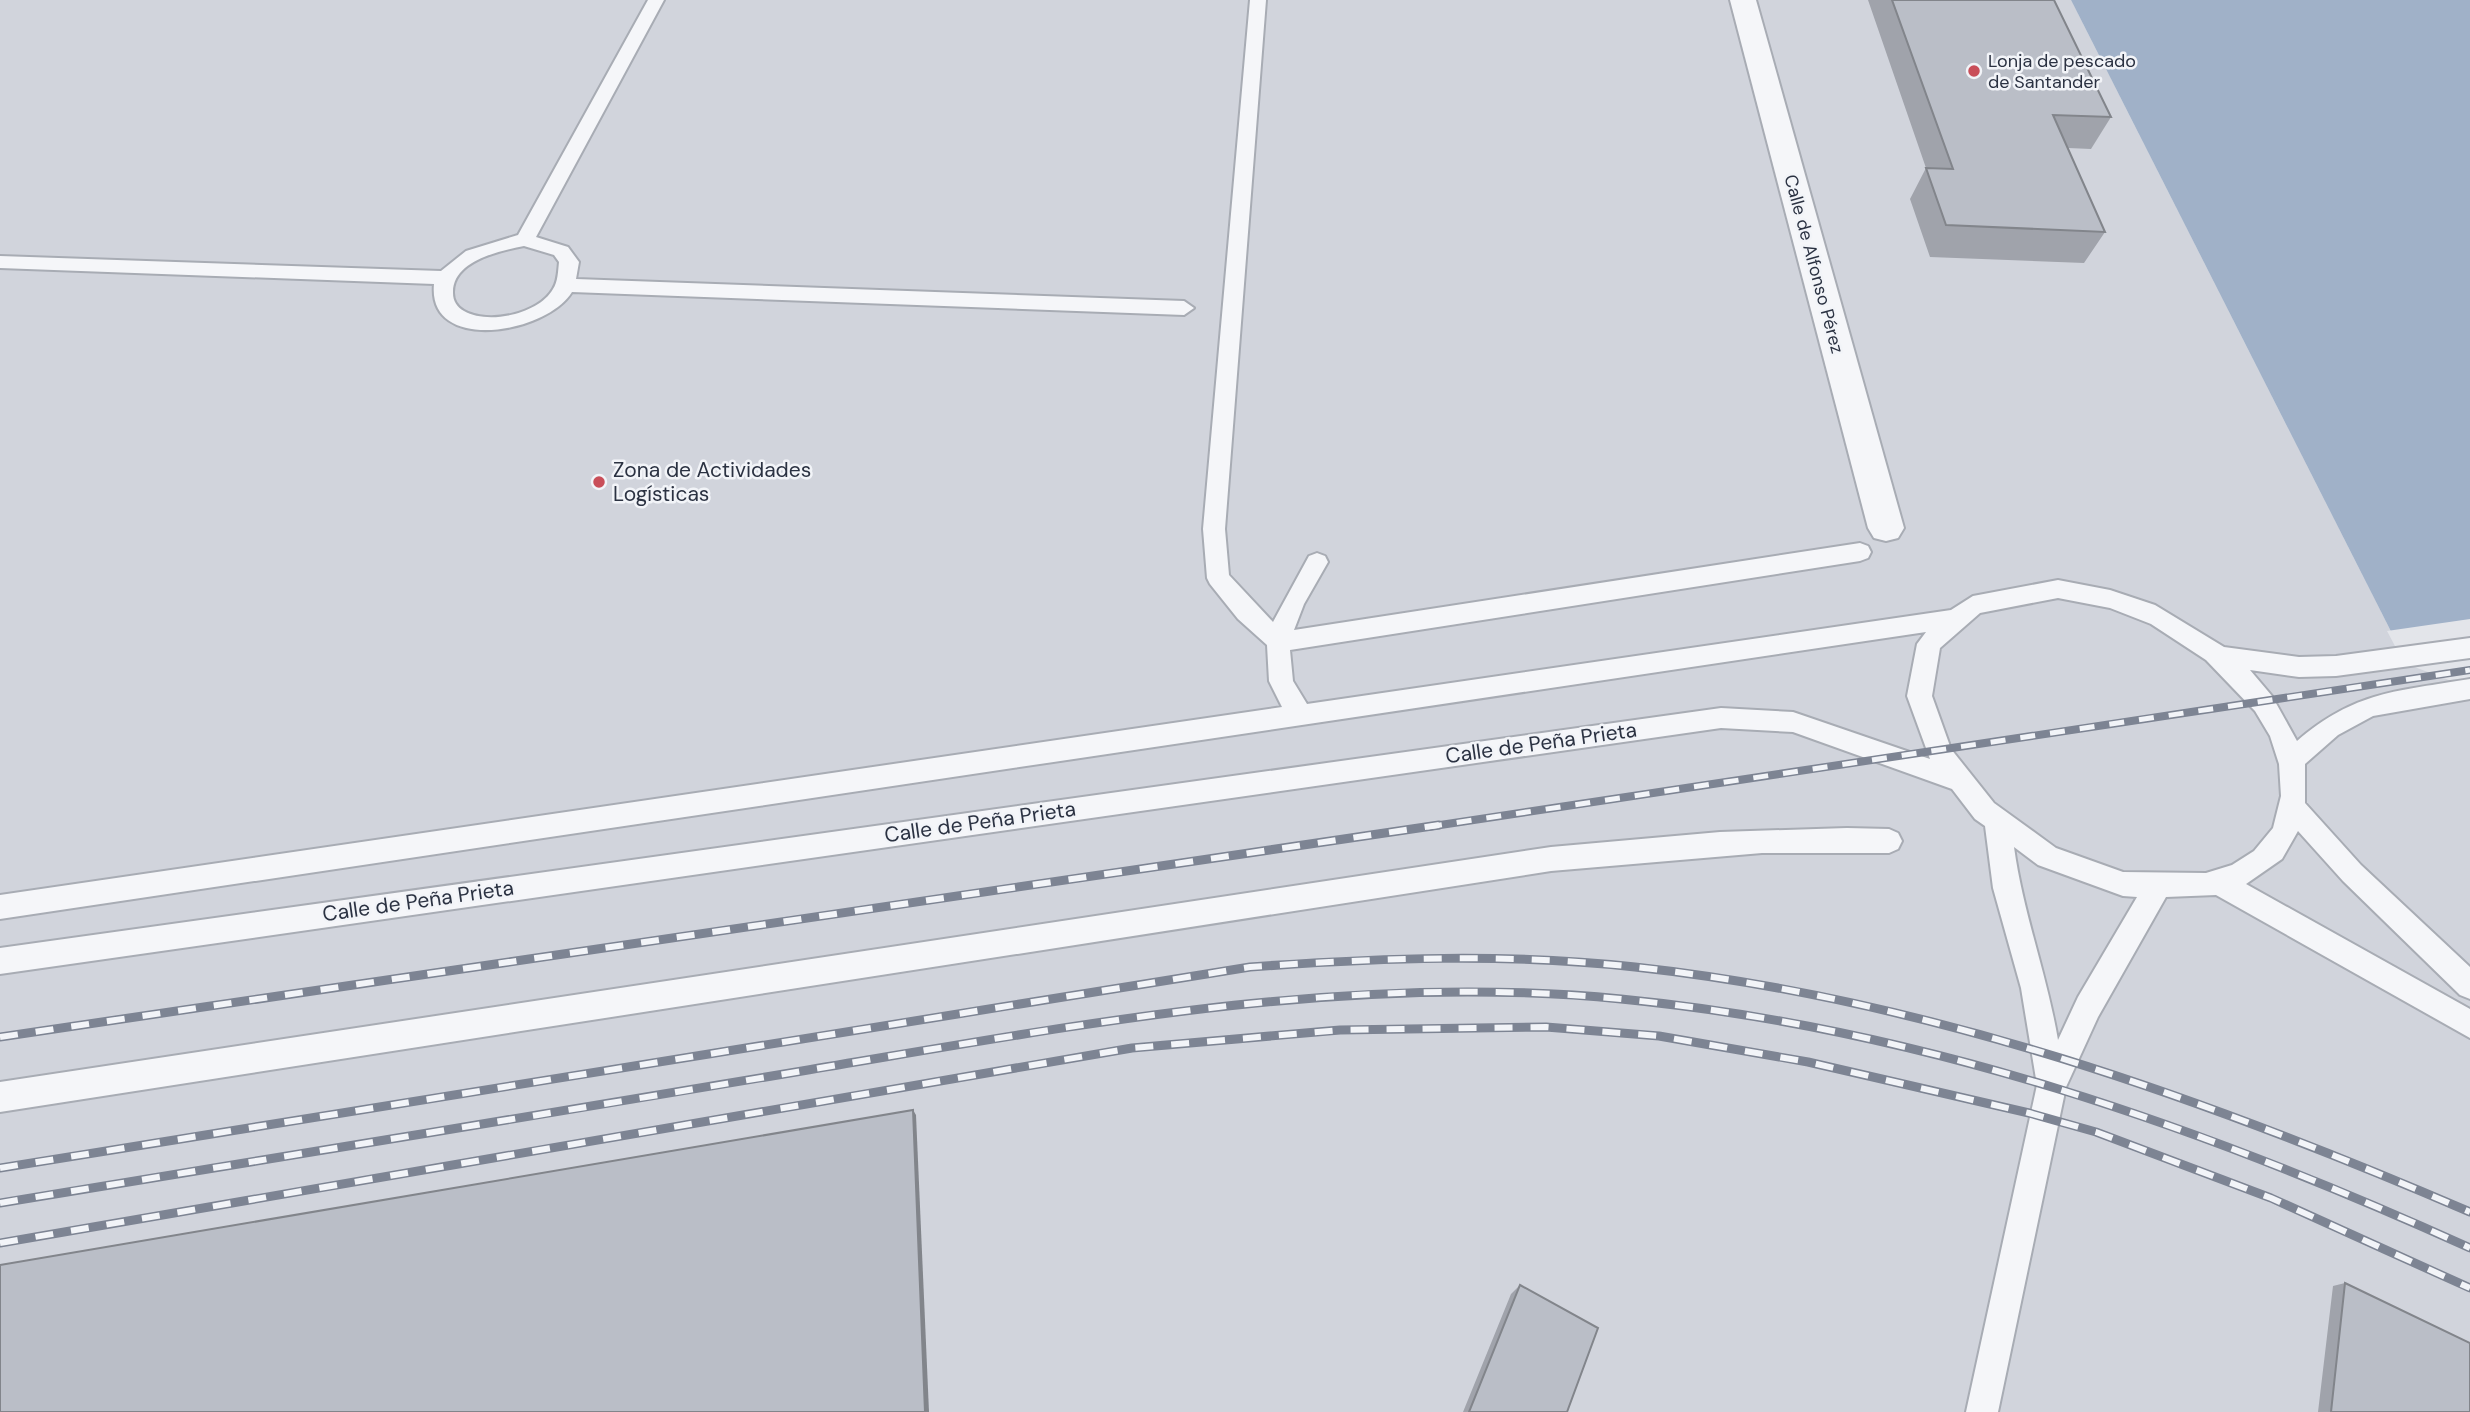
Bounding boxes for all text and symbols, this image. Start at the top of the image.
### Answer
place label: Lonja de pescado de Santander [1988,49,2136,94]
marker: Lonja de pescado de Santander [1966,63,1982,79]
street label: Calle de Alfonso Pérez [1779,172,1849,356]
place label: Zona de Actividades Logísticas [613,456,811,508]
marker: Zona de Actividades Logísticas [591,474,607,490]
street label: Calle de Peña Prieta [1444,716,1638,770]
street label: Calle de Peña Prieta [883,795,1077,849]
street label: Calle de Peña Prieta [321,874,515,928]

